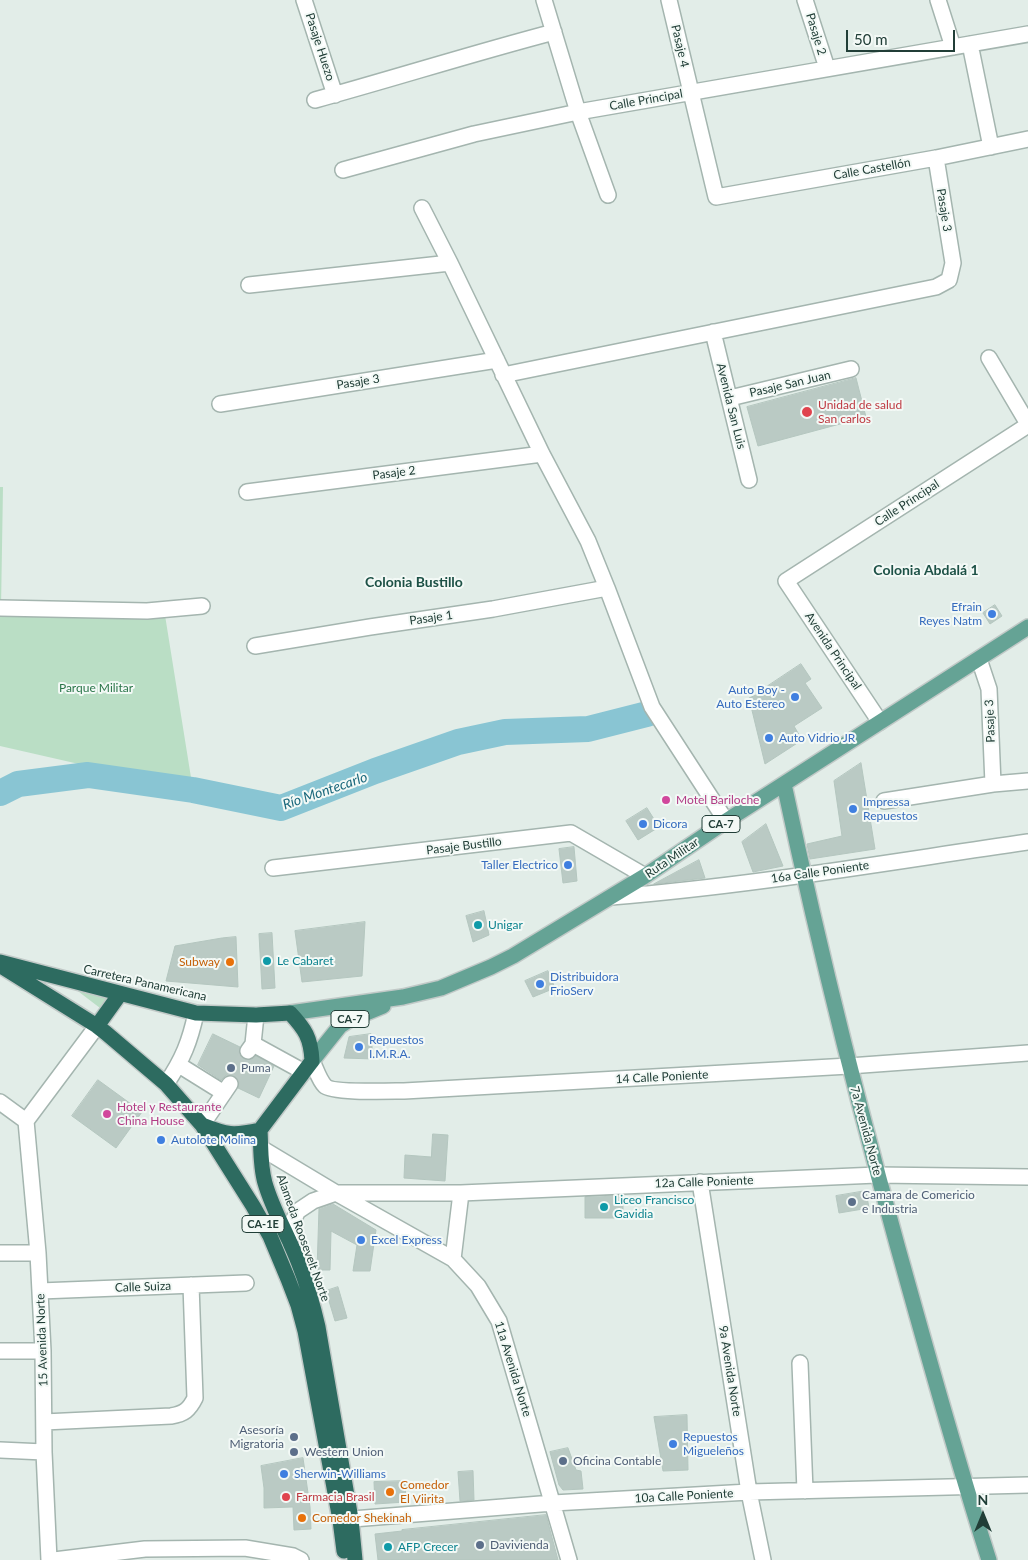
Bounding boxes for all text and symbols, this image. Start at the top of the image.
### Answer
street label: Pasaje Huezo [302,11,338,83]
street label: Pasaje 2 [803,11,829,57]
scale bar [848,20,957,52]
street label: Pasaje 4 [668,23,692,69]
text: 50 m [854,30,888,48]
street label: Calle Principal [608,86,684,114]
street label: Calle Castellón [832,155,912,183]
street label: Pasaje 3 [933,187,955,233]
street label: Avenida San Luis [713,362,749,450]
street label: Pasaje San Juan [748,368,832,400]
street label: Pasaje 3 [335,371,381,393]
place label: Unidad de salud San carlos [818,398,902,426]
marker: Unidad de salud San carlos [800,405,814,419]
street label: Pasaje 2 [372,463,416,483]
street label: Calle Principal [872,477,942,529]
district label: Colonia Abdalá 1 [873,562,979,578]
district label: Colonia Bustillo [365,574,463,590]
place label: Efrain Reyes Natm [919,600,982,628]
street label: Pasaje 1 [409,608,453,628]
marker: Efrain Reyes Natm [986,608,998,620]
street label: Avenida Principal [802,609,864,693]
park label: Parque Militar [59,681,133,695]
place label: Auto Boy - Auto Estereo [716,683,785,711]
marker: Auto Boy - Auto Estereo [789,691,801,703]
street label: Pasaje 3 [982,699,998,743]
place label: Auto Vidrio JR [779,731,855,745]
marker: Auto Vidrio JR [763,732,775,744]
water label: Río Montecarlo [280,769,370,813]
place label: Motel Bariloche [676,793,759,807]
marker: Motel Bariloche [660,794,672,806]
place label: Impressa Repuestos [863,795,918,823]
marker: Impressa Repuestos [847,803,859,815]
road number: CA-7 [702,816,740,832]
place label: Dicora [653,817,688,831]
marker: Dicora [637,818,649,830]
street label: Pasaje Bustillo [426,834,502,858]
street label: Ruta Militar [642,835,702,881]
place label: Taller Electrico [481,858,558,872]
street label: 16a Calle Poniente [770,858,870,886]
marker: Taller Electrico [562,859,574,871]
place label: Unigar [488,918,523,932]
marker: Unigar [472,919,484,931]
place label: Le Cabaret [277,954,334,968]
place label: Subway [179,955,220,969]
marker: Le Cabaret [261,955,273,967]
marker: Subway [224,956,236,968]
street label: Carretera Panamericana [82,962,208,1004]
place label: Distribuidora FrioServ [550,970,619,998]
marker: Distribuidora FrioServ [534,978,546,990]
road number: CA-7 [331,1011,369,1028]
place label: Repuestos I.M.R.A. [369,1033,424,1061]
marker: Repuestos I.M.R.A. [353,1041,365,1053]
place label: Puma [241,1061,271,1075]
marker: Puma [225,1062,237,1074]
street label: 14 Calle Poniente [615,1067,709,1087]
street label: 7a Avenida Norte [847,1085,885,1177]
place label: Hotel y Restaurante China House [117,1100,222,1128]
marker: Hotel y Restaurante China House [101,1108,113,1120]
place label: Autolote Molina [171,1133,256,1147]
marker: Autolote Molina [155,1134,167,1146]
street label: Alameda Roosevelt Norte [273,1172,333,1304]
street label: 12a Calle Poniente [654,1173,754,1191]
place label: Camara de Comericio e Industria [862,1188,975,1216]
place label: Liceo Francisco Gavidia [614,1193,694,1221]
marker: Camara de Comericio e Industria [846,1196,858,1208]
marker: Liceo Francisco Gavidia [598,1201,610,1213]
road number: CA-1E [242,1216,284,1232]
place label: Excel Express [371,1233,442,1247]
marker: Excel Express [355,1234,367,1246]
street label: Calle Suiza [115,1279,171,1295]
street label: 15 Avenida Norte [33,1293,51,1387]
street label: 11a Avenida Norte [492,1320,534,1418]
street label: 9a Avenida Norte [716,1324,744,1418]
place label: Asesoría Migratoria [229,1423,284,1451]
place label: Repuestos Migueleños [683,1430,744,1458]
marker: Asesoría Migratoria [288,1431,300,1443]
marker: Repuestos Migueleños [667,1438,679,1450]
place label: Western Union [304,1445,384,1459]
marker: Western Union [288,1446,300,1458]
place label: Oficina Contable [573,1454,661,1468]
marker: Oficina Contable [557,1455,569,1467]
place label: Sherwin-Williams [294,1467,386,1481]
marker: Sherwin-Williams [278,1468,290,1480]
place label: Comedor El Viirita [400,1478,449,1506]
marker: Comedor El Viirita [384,1486,396,1498]
street label: 10a Calle Poniente [634,1486,734,1506]
place label: Farmacia Brasil [296,1490,375,1504]
north arrow [958,1490,1008,1540]
marker: Farmacia Brasil [280,1491,292,1503]
text: N [978,1491,988,1508]
place label: Comedor Shekinah [312,1511,412,1525]
marker: Comedor Shekinah [296,1512,308,1524]
place label: Davivienda [490,1538,549,1552]
marker: Davivienda [474,1539,486,1551]
place label: AFP Crecer [398,1540,458,1554]
marker: AFP Crecer [382,1541,394,1553]

